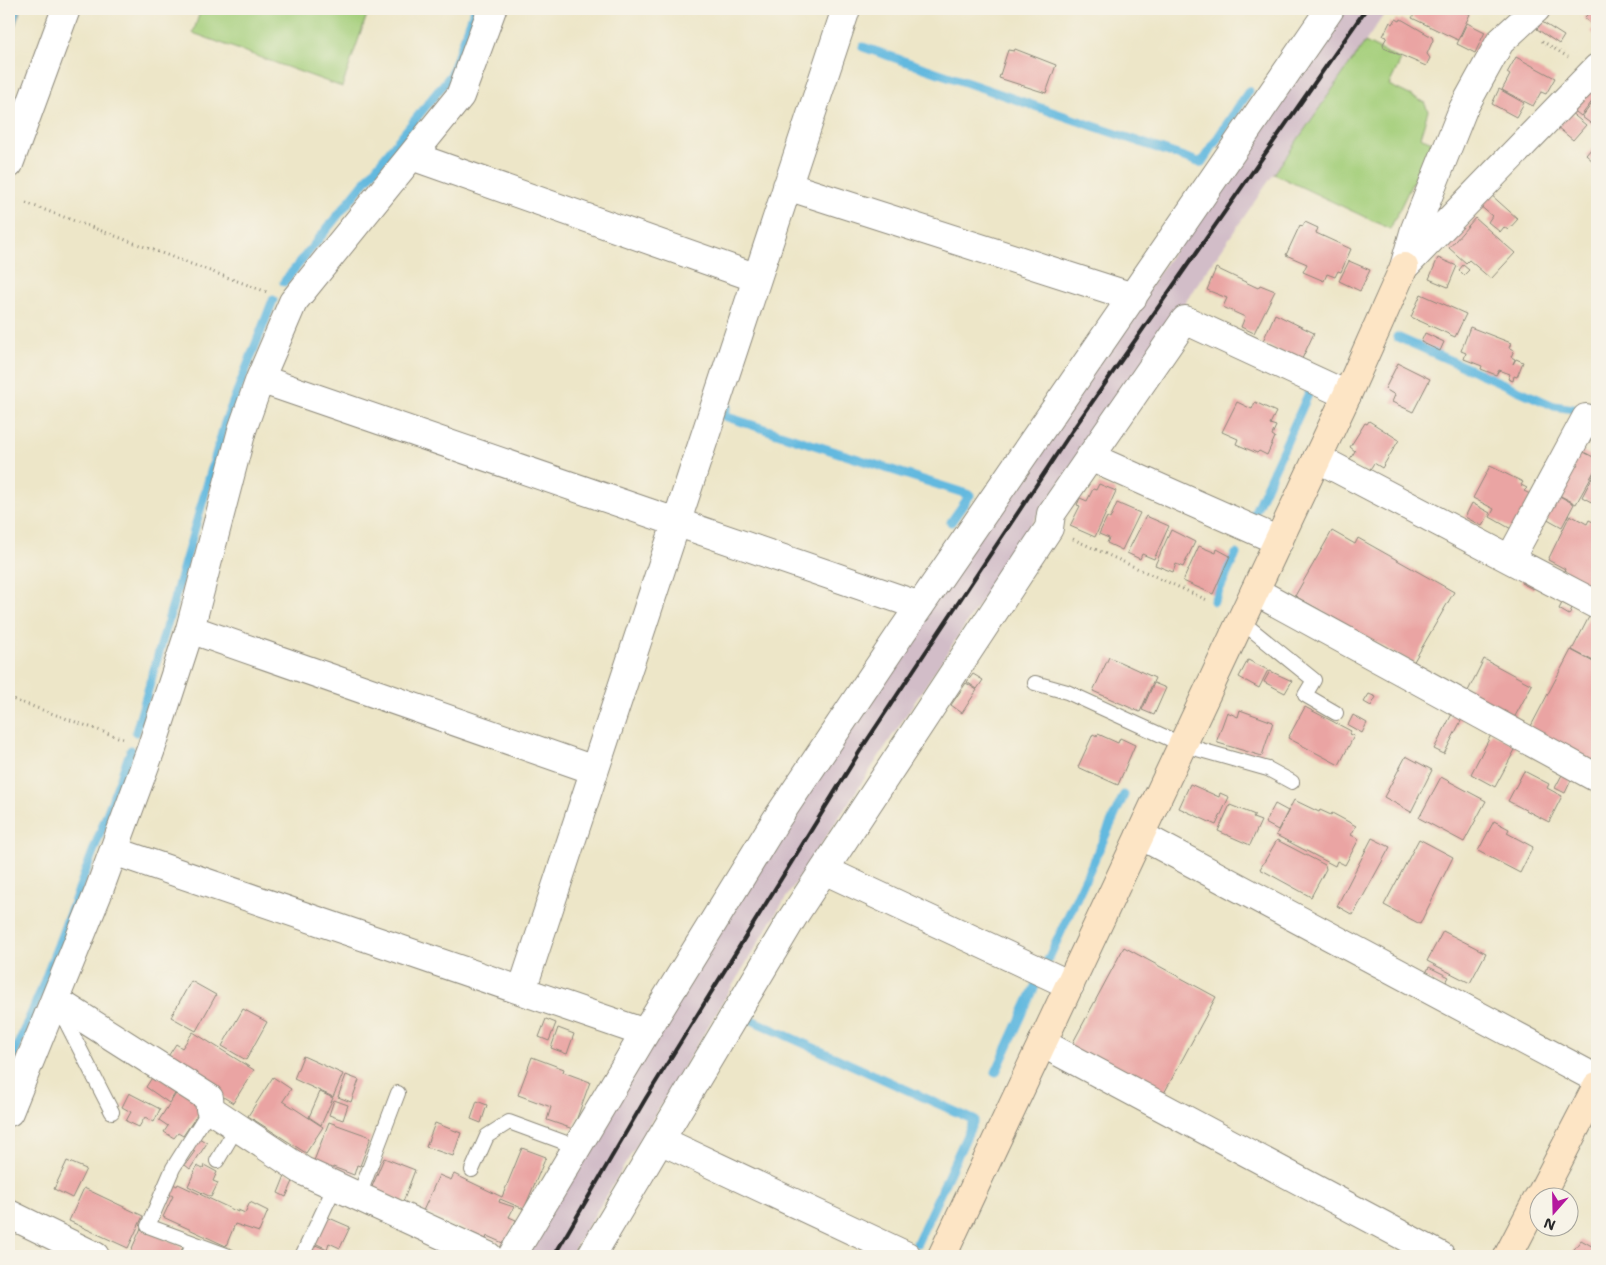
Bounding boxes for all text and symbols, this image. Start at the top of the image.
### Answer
north arrow [1528,1188,1578,1238]
text: N [1541,1214,1558,1235]

